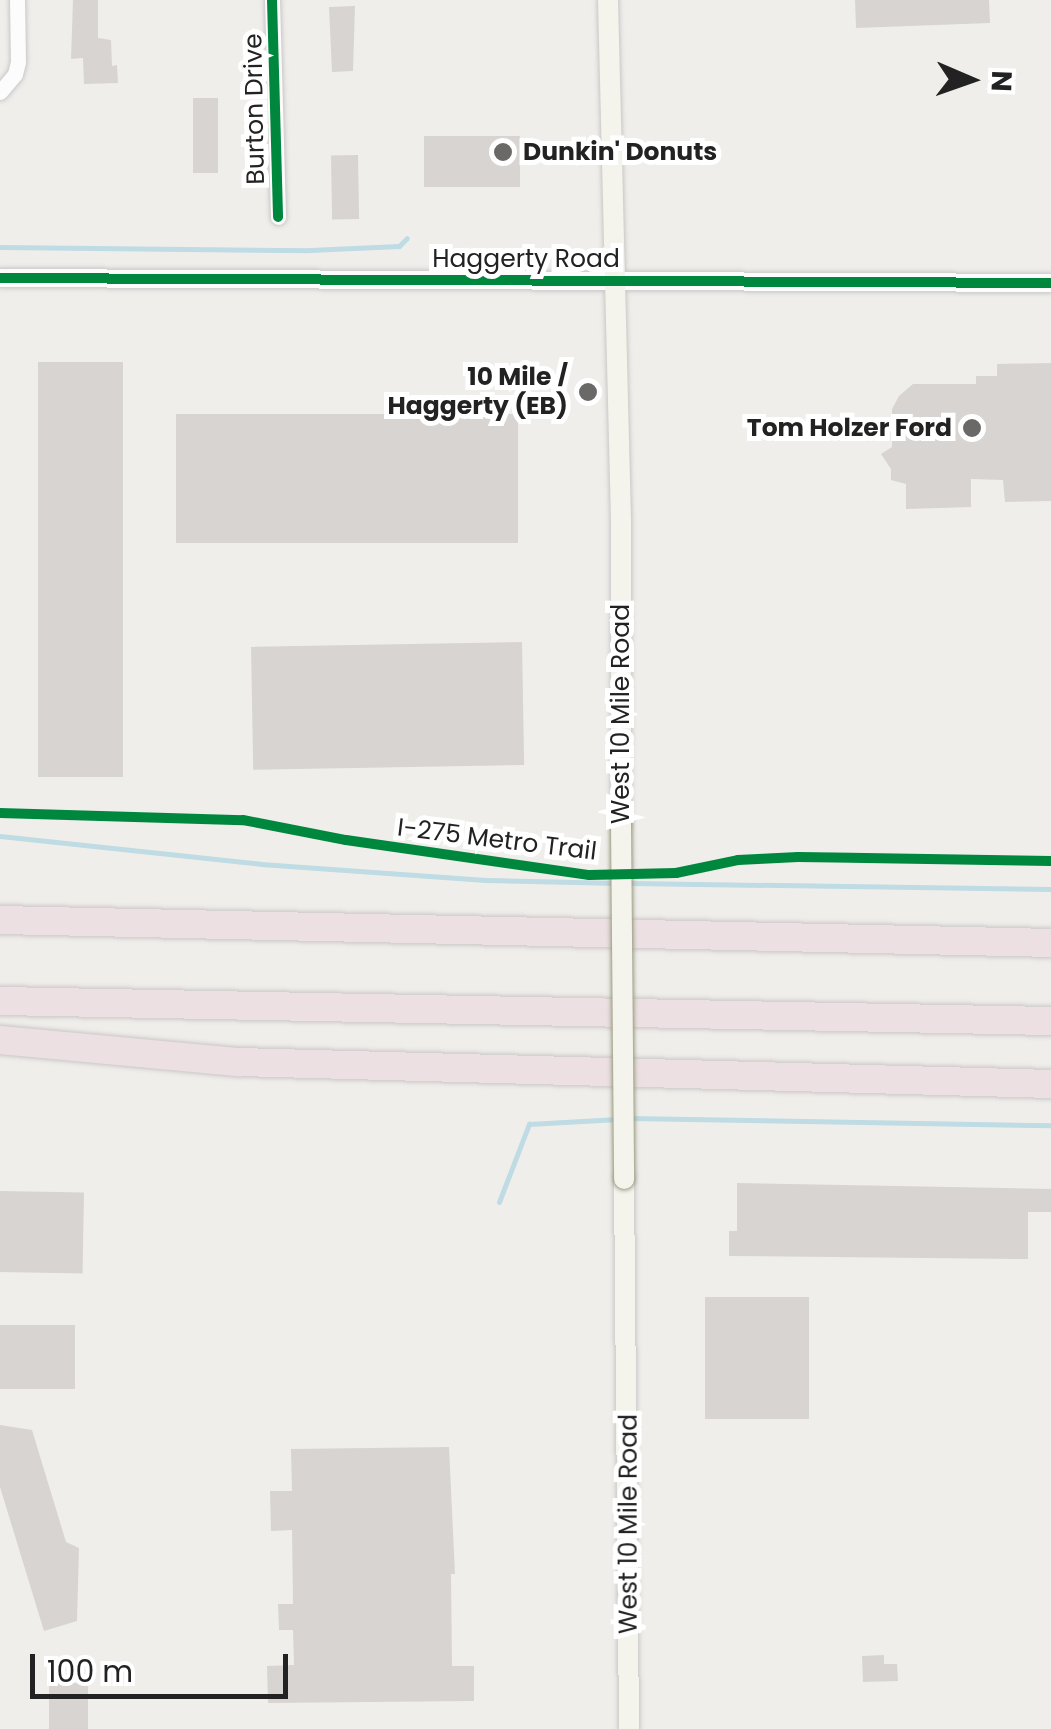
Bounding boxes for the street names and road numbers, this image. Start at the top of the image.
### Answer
street label: Burton Drive [239,33,271,185]
street label: Haggerty Road [432,244,620,274]
street label: West 10 Mile Road [606,604,636,824]
street label: I-275 Metro Trail [396,813,598,867]
street label: West 10 Mile Road [614,1414,644,1634]

